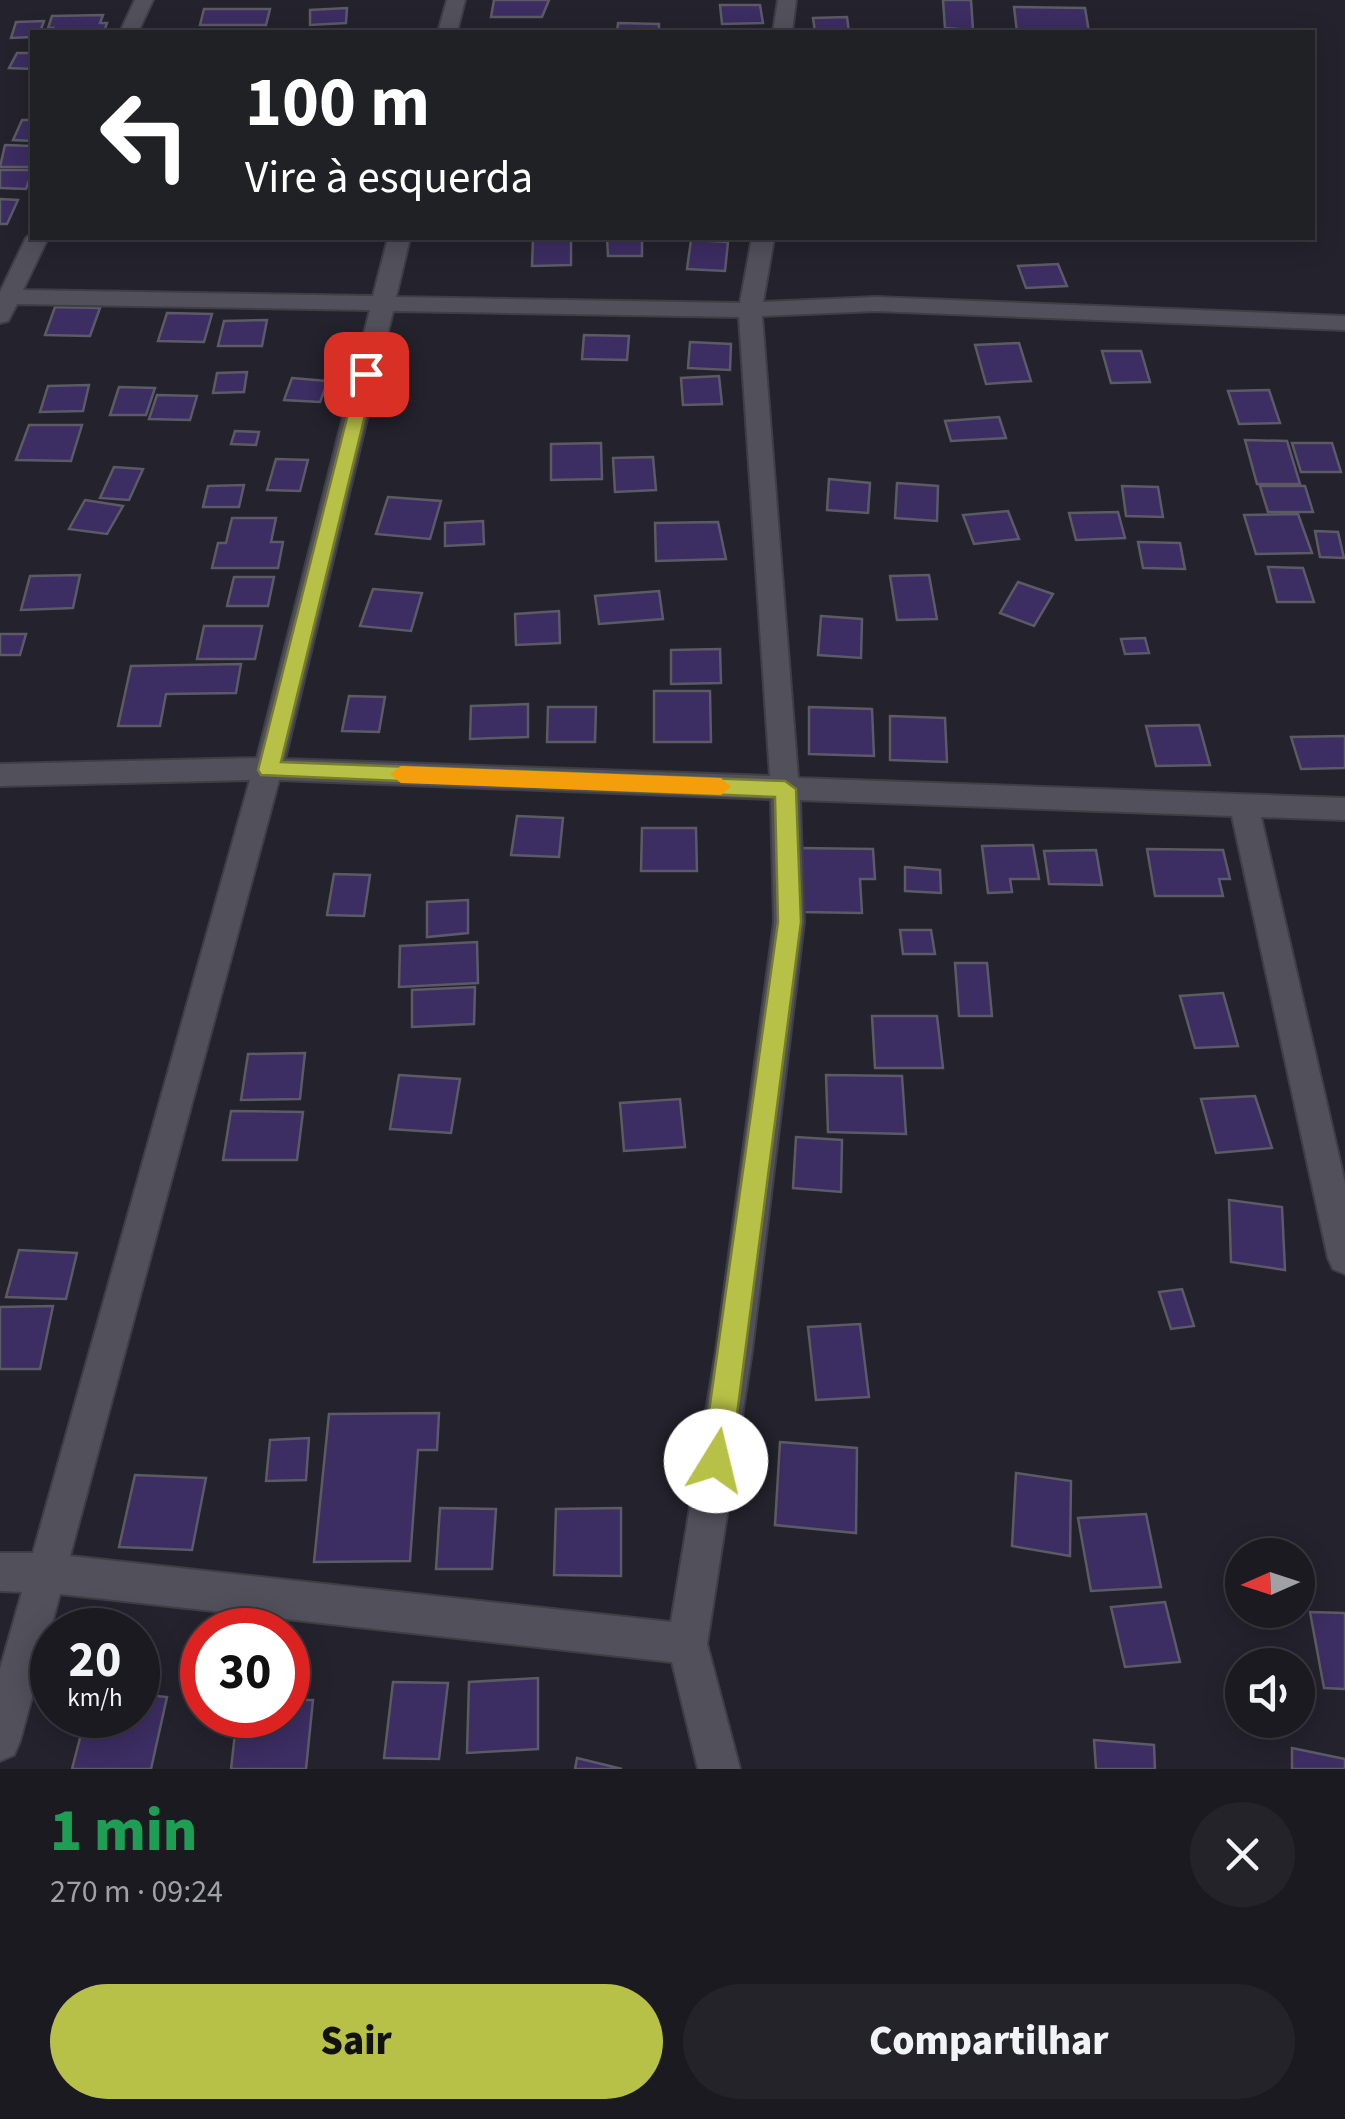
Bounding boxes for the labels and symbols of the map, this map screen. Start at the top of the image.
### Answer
pin [324,332,409,417]
position arrow [664,1409,768,1513]
north arrow [1225,1538,1315,1628]
speed limit sign: 30 [180,1608,310,1738]

